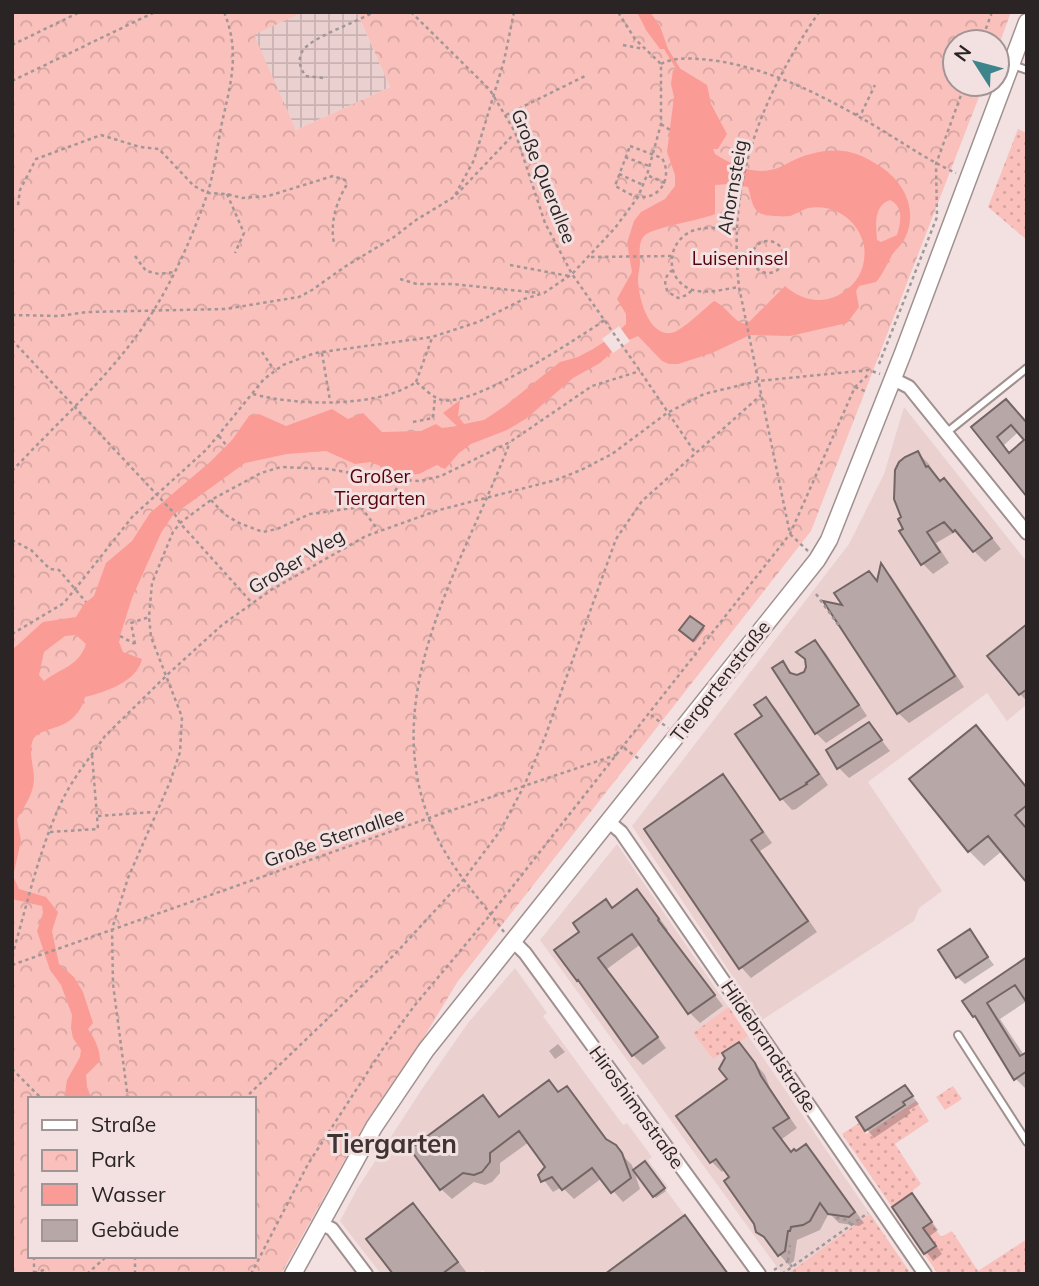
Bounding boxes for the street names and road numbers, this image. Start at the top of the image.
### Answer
street label: Große Querallee [506,105,582,247]
street label: Ahornsteig [712,138,752,236]
street label: Großer Weg [244,523,348,599]
street label: Tiergartenstraße [665,615,775,747]
street label: Große Sternallee [261,802,407,872]
street label: Hildebrandstraße [716,975,822,1117]
street label: Hiroshimastraße [584,1041,690,1173]

